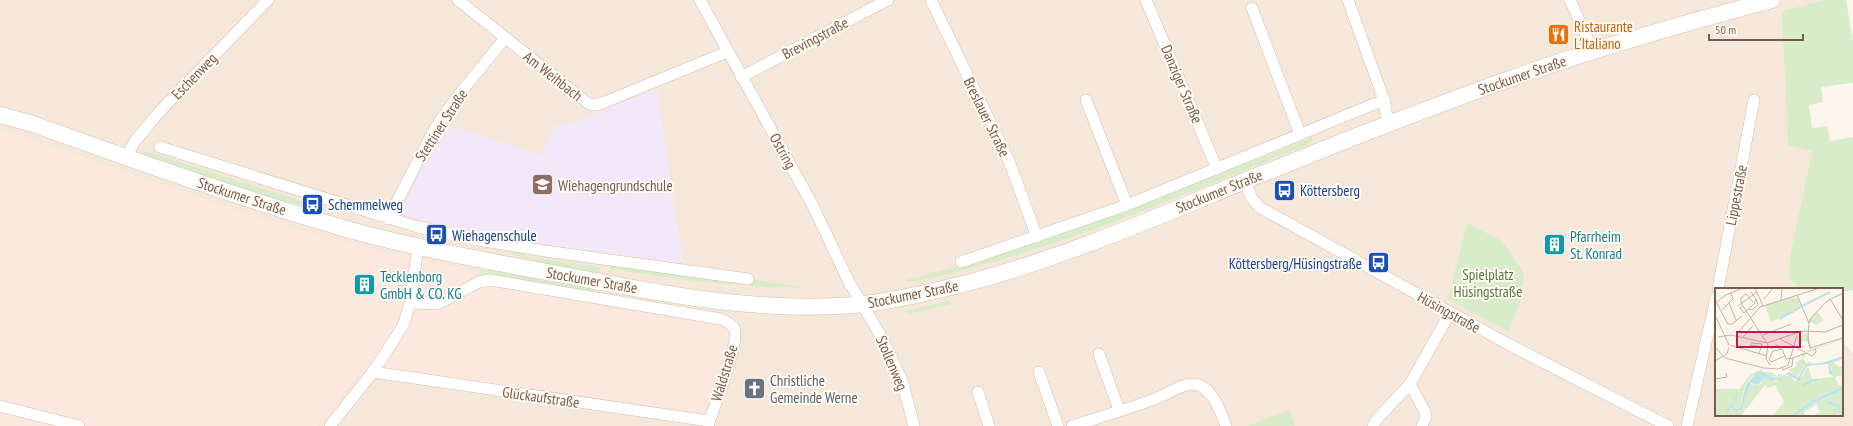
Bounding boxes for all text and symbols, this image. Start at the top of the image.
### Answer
street label: Brevingstraße [779,13,851,63]
scale bar [1709,16,1803,42]
place label: Ristaurante L'Italiano [1574,17,1633,53]
restaurant icon: Ristaurante L'Italiano [1545,22,1571,48]
text: 50 m [1715,22,1736,37]
street label: Danziger Straße [1157,42,1207,126]
street label: Am Weihbach [520,47,586,105]
street label: Eschenweg [167,49,221,103]
street label: Stockumer Straße [1475,51,1569,99]
street label: Breslauer Straße [960,74,1014,160]
street label: Stettiner Straße [411,85,471,165]
street label: Ostring [766,130,800,172]
street label: Lippestraße [1721,163,1751,227]
street label: Stockumer Straße [1173,165,1265,217]
school or university icon: Wiehagengrundschule [530,172,556,198]
street label: Stockumer Straße [195,173,289,219]
place label: Wiehagengrundschule [558,176,673,195]
bus stop icon: Köttersberg [1271,177,1297,203]
place label: Köttersberg [1300,181,1360,200]
bus stop icon: Schemmelweg [299,191,325,217]
place label: Schemmelweg [328,195,403,214]
bus stop icon: Wiehagenschule [423,222,449,248]
place label: Wiehagenschule [452,226,537,245]
place label: Pfarrheim St. Konrad [1570,227,1622,263]
building icon: Pfarrheim St. Konrad [1541,232,1567,258]
bus stop icon: Köttersberg/Hüsingstraße [1365,250,1391,276]
place label: Köttersberg/Hüsingstraße [1229,254,1362,273]
street label: Stockumer Straße [545,263,639,297]
park label: Spielplatz Hüsingstraße [1454,265,1522,301]
place label: Tecklenborg GmbH & CO. KG [380,267,462,303]
building icon: Tecklenborg GmbH & CO. KG [352,272,378,298]
street label: Stockumer Straße [866,276,960,312]
street label: Hüsingstraße [1414,287,1484,337]
inset map [1715,288,1843,416]
street label: Stollenweg [872,333,912,393]
street label: Waldstraße [706,342,742,404]
place label: Christliche Gemeinde Werne [770,371,858,407]
church icon: Christliche Gemeinde Werne [742,376,768,402]
street label: Glückaufstraße [501,382,581,412]

